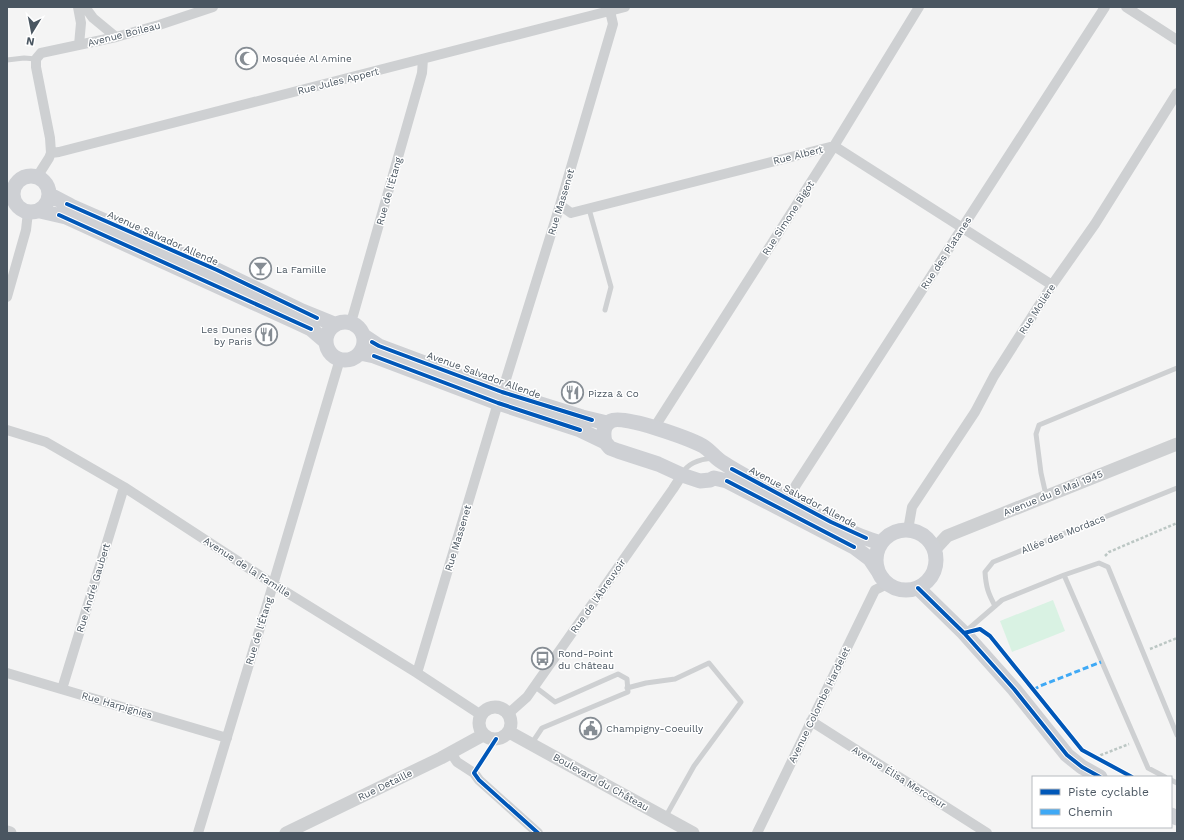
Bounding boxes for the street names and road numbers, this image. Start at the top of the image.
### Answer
street label: Avenue Boileau [86,20,162,48]
street label: Rue Jules Appert [296,65,381,96]
street label: Rue Albert [772,143,825,167]
street label: Rue de l'Étang [374,155,404,226]
street label: Rue Massenet [546,167,576,236]
street label: Rue Simone Bigot [760,178,817,257]
street label: Avenue Salvador Allende [106,209,220,268]
street label: Rue des Platanes [918,215,974,291]
street label: Rue Molière [1017,282,1057,336]
street label: Avenue Salvador Allende [426,349,543,401]
street label: Avenue Salvador Allende [747,464,859,530]
street label: Avenue du 8 Mai 1945 [1002,468,1104,518]
street label: Rue Massenet [443,503,473,572]
street label: Allée des Mordacs [1019,512,1107,556]
street label: Avenue de la Famille [201,535,293,599]
street label: Rue André Gaubert [74,541,112,634]
street label: Rue de l'Abreuvoir [568,557,628,635]
street label: Rue de l'Étang [243,595,275,666]
street label: Avenue Colombe Hardelet [786,645,852,765]
street label: Rue Harpignies [80,690,154,720]
street label: Avenue Élisa Mercœur [850,744,948,810]
street label: Boulevard du Château [551,751,651,813]
street label: Rue Detaille [356,767,414,803]

